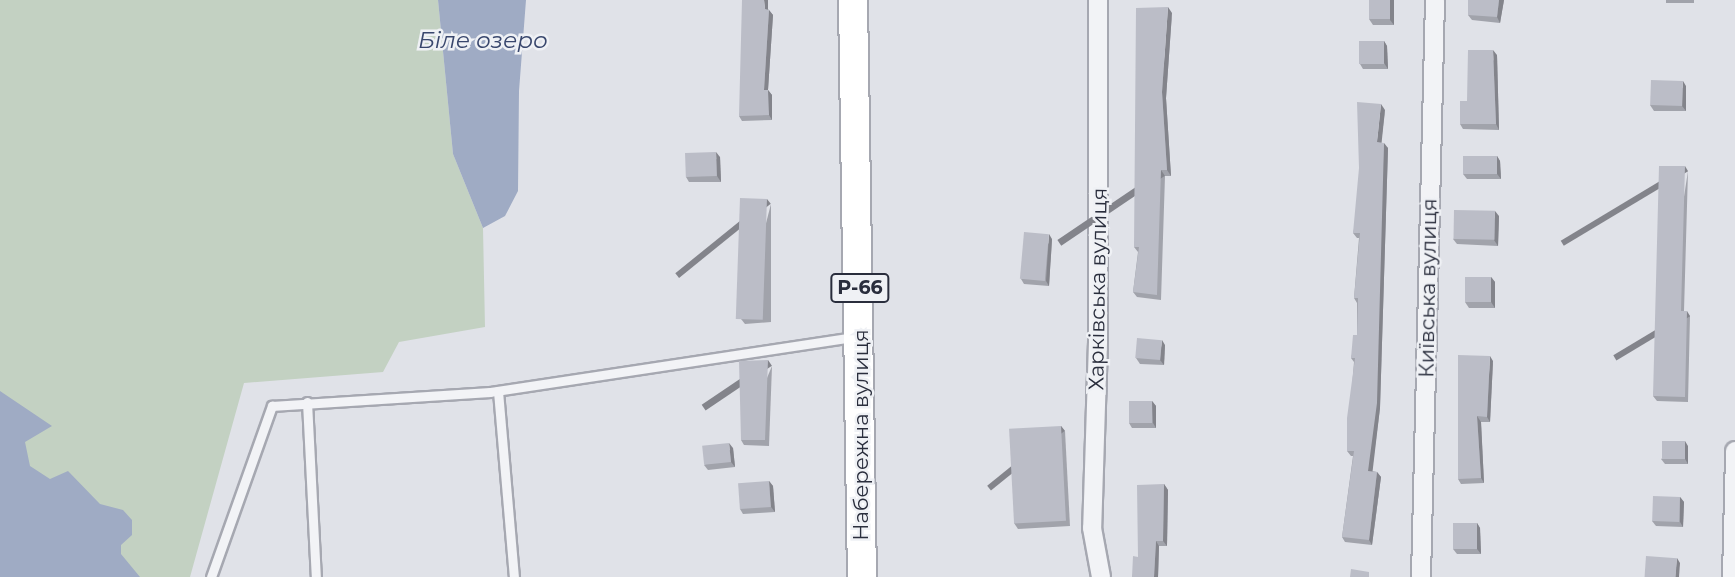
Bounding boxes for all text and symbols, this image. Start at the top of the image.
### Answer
water label: Біле озеро [418,26,548,54]
street label: Харківська вулиця [1084,187,1112,391]
street label: Київська вулиця [1414,198,1442,378]
road number: Р-66 [830,272,890,304]
street label: Набережна вулиця [848,329,874,541]

